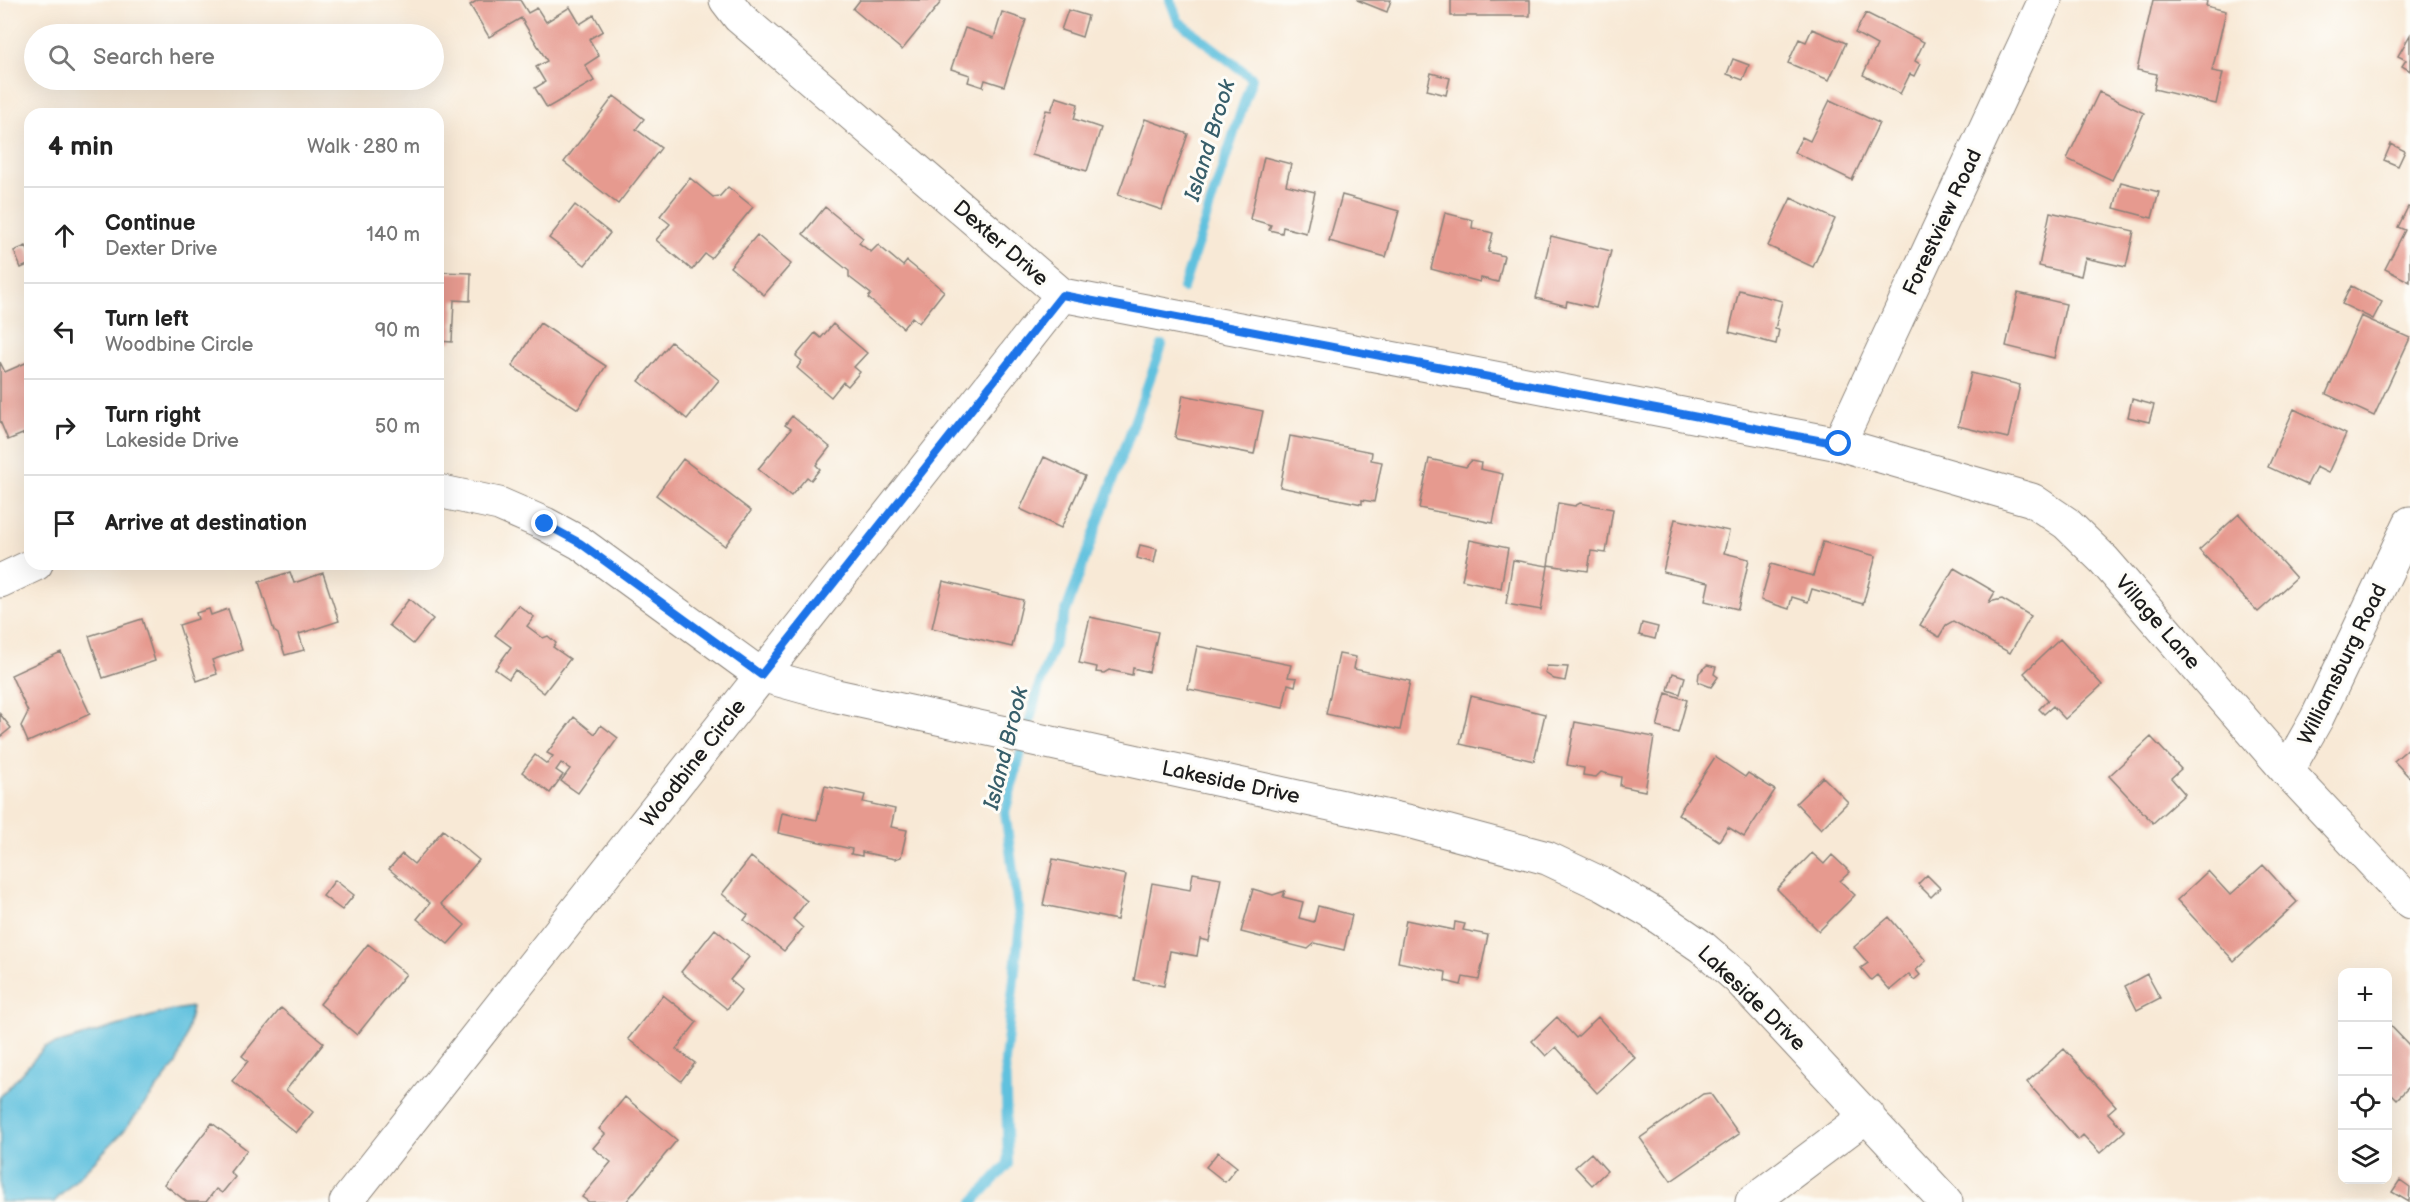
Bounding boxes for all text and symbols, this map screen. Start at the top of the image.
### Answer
search box [24,24,444,90]
icon: search [45,41,78,74]
text: Search here [93,44,215,71]
water label: Island Brook [1179,75,1242,205]
text: 4 min [48,132,113,163]
text: Walk · 280 m [307,135,420,159]
street label: Forestview Road [1898,145,1987,299]
street label: Dexter Drive [948,195,1053,291]
text: Continue [105,210,195,237]
icon: ahead [48,219,81,252]
text: 140 m [366,223,420,247]
text: Dexter Drive [105,237,217,261]
text: Turn left [105,306,189,333]
icon: left [48,315,81,348]
text: 90 m [375,319,420,343]
text: Woodbine Circle [105,333,253,357]
text: Turn right [105,402,201,429]
icon: right [48,411,81,444]
text: 50 m [375,415,420,439]
text: Lakeside Drive [105,429,239,453]
route start [1825,430,1851,456]
icon: arrive [48,507,81,540]
text: Arrive at destination [105,510,307,537]
route end [531,510,557,536]
street label: Village Lane [2110,570,2205,675]
street label: Williamsburg Road [2293,580,2392,749]
water label: Island Brook [978,683,1035,813]
street label: Woodbine Circle [636,694,751,832]
street label: Lakeside Drive [1160,756,1302,809]
street label: Lakeside Drive [1692,941,1811,1056]
map controls [2338,968,2392,1184]
button: + [2338,968,2392,1022]
button: − [2338,1022,2392,1076]
button: locate [2338,1076,2392,1130]
button: layers [2338,1130,2392,1184]

